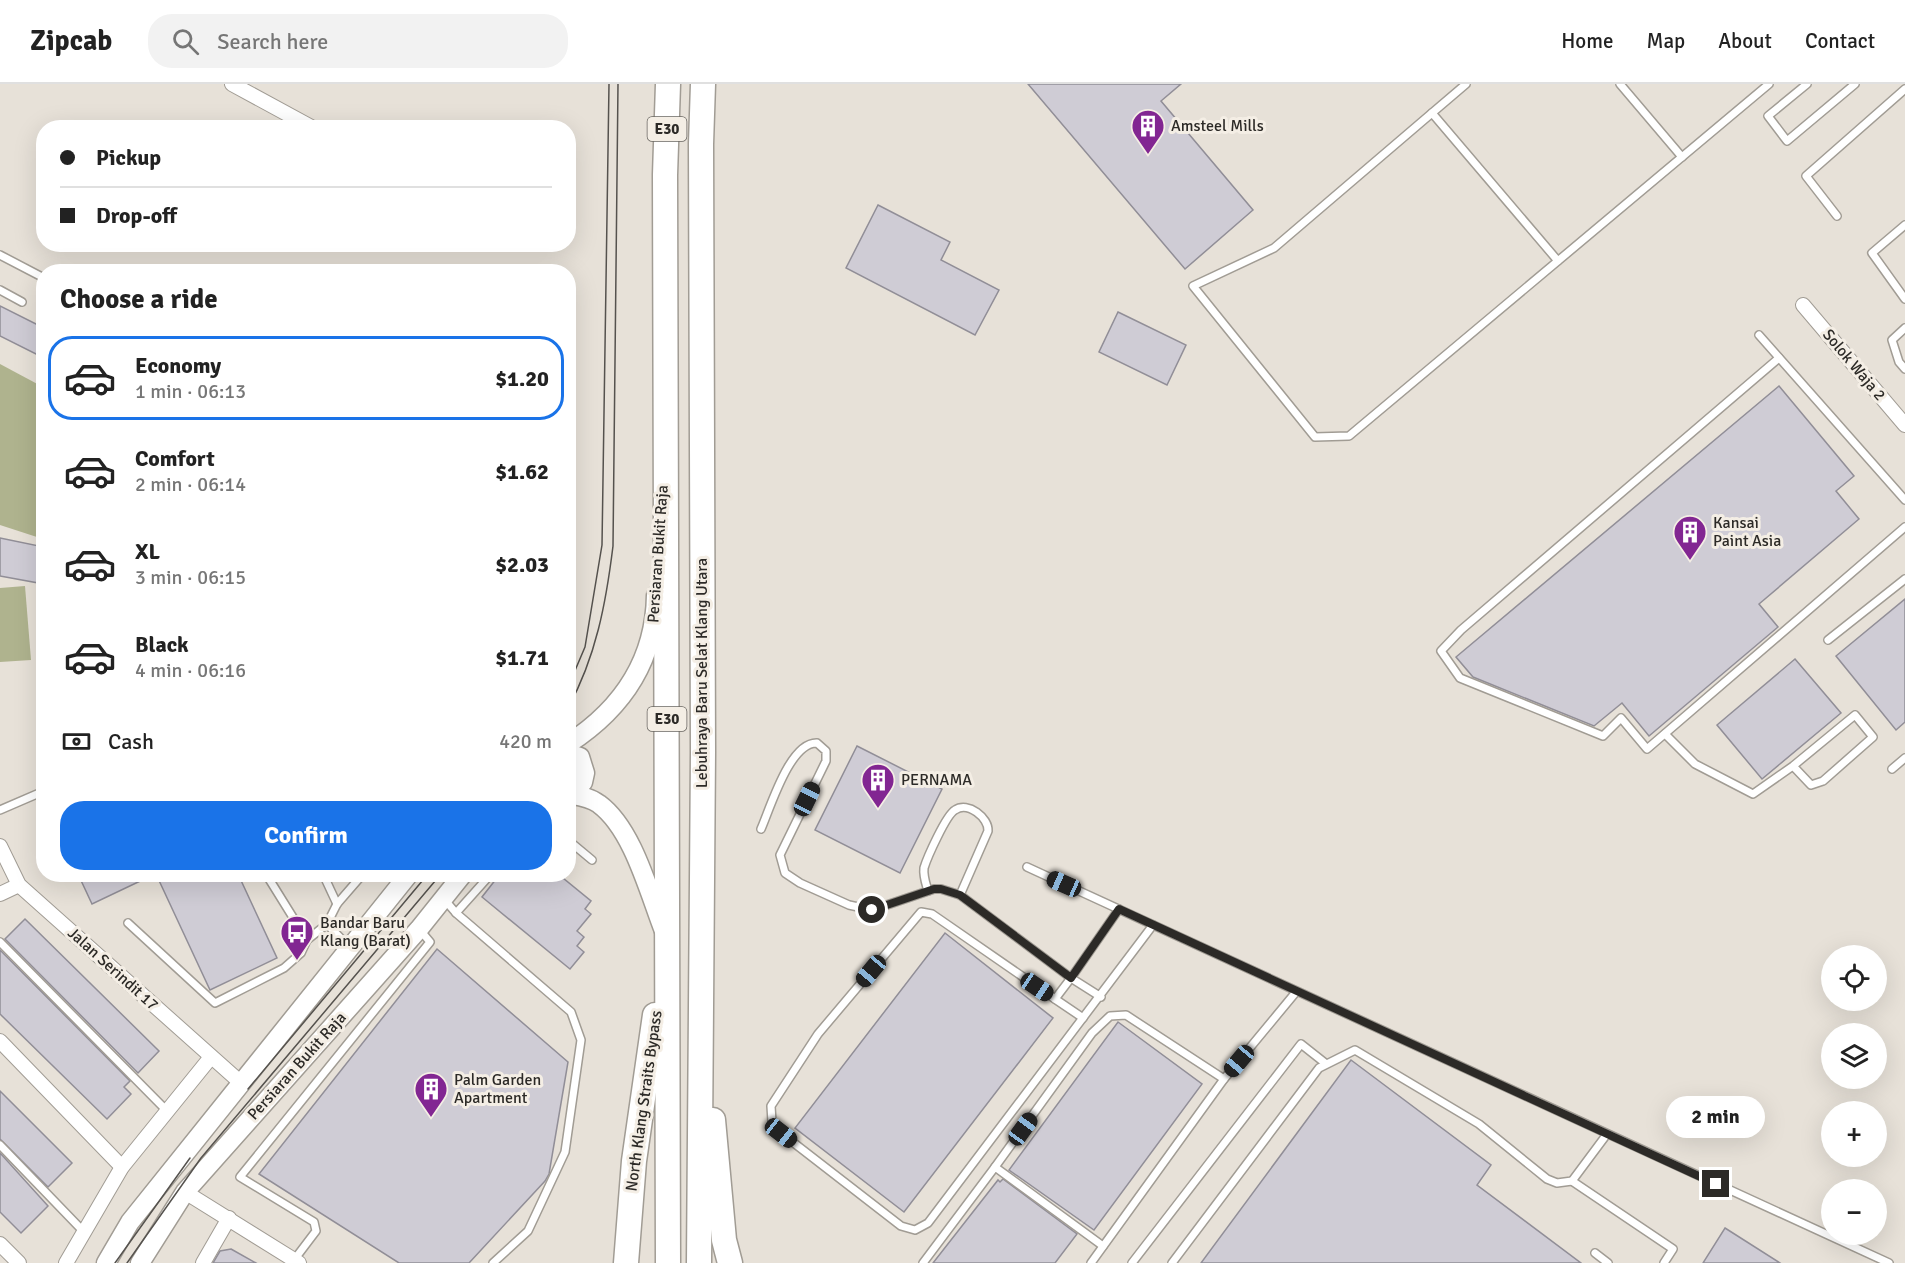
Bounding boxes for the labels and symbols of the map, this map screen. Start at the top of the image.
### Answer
building icon: Amsteel Mills [1130,108,1166,155]
place label: Amsteel Mills [1171,116,1264,136]
road number: E30 [648,117,686,141]
street label: Solok Waja 2 [1818,325,1890,405]
street label: Persiaran Bukit Raja [643,484,673,624]
place label: Kansai Paint Asia [1713,513,1781,551]
building icon: Kansai Paint Asia [1672,514,1708,561]
street label: Lebuhraya Baru Selat Klang Utara [692,558,712,788]
road number: E30 [648,707,686,731]
building icon: PERNAMA [860,762,896,809]
place label: PERNAMA [901,770,972,790]
car [791,779,823,819]
car [1044,868,1084,900]
route start [858,896,885,923]
place label: Bandar Baru Klang (Barat) [320,913,411,951]
bus stop icon: Bandar Baru Klang (Barat) [279,914,315,961]
street label: Jalan Serindit 17 [64,923,162,1015]
car [853,951,889,991]
car [1017,969,1057,1005]
street label: Persiaran Bukit Raja [243,1008,351,1124]
street label: North Klang Straits Bypass [621,1009,667,1193]
car [1221,1041,1257,1081]
place label: Palm Garden Apartment [454,1070,541,1108]
building icon: Palm Garden Apartment [413,1071,449,1118]
callout: 2 min [1666,1097,1766,1139]
car [1005,1109,1041,1149]
car [761,1115,801,1151]
route end [1702,1170,1729,1197]

